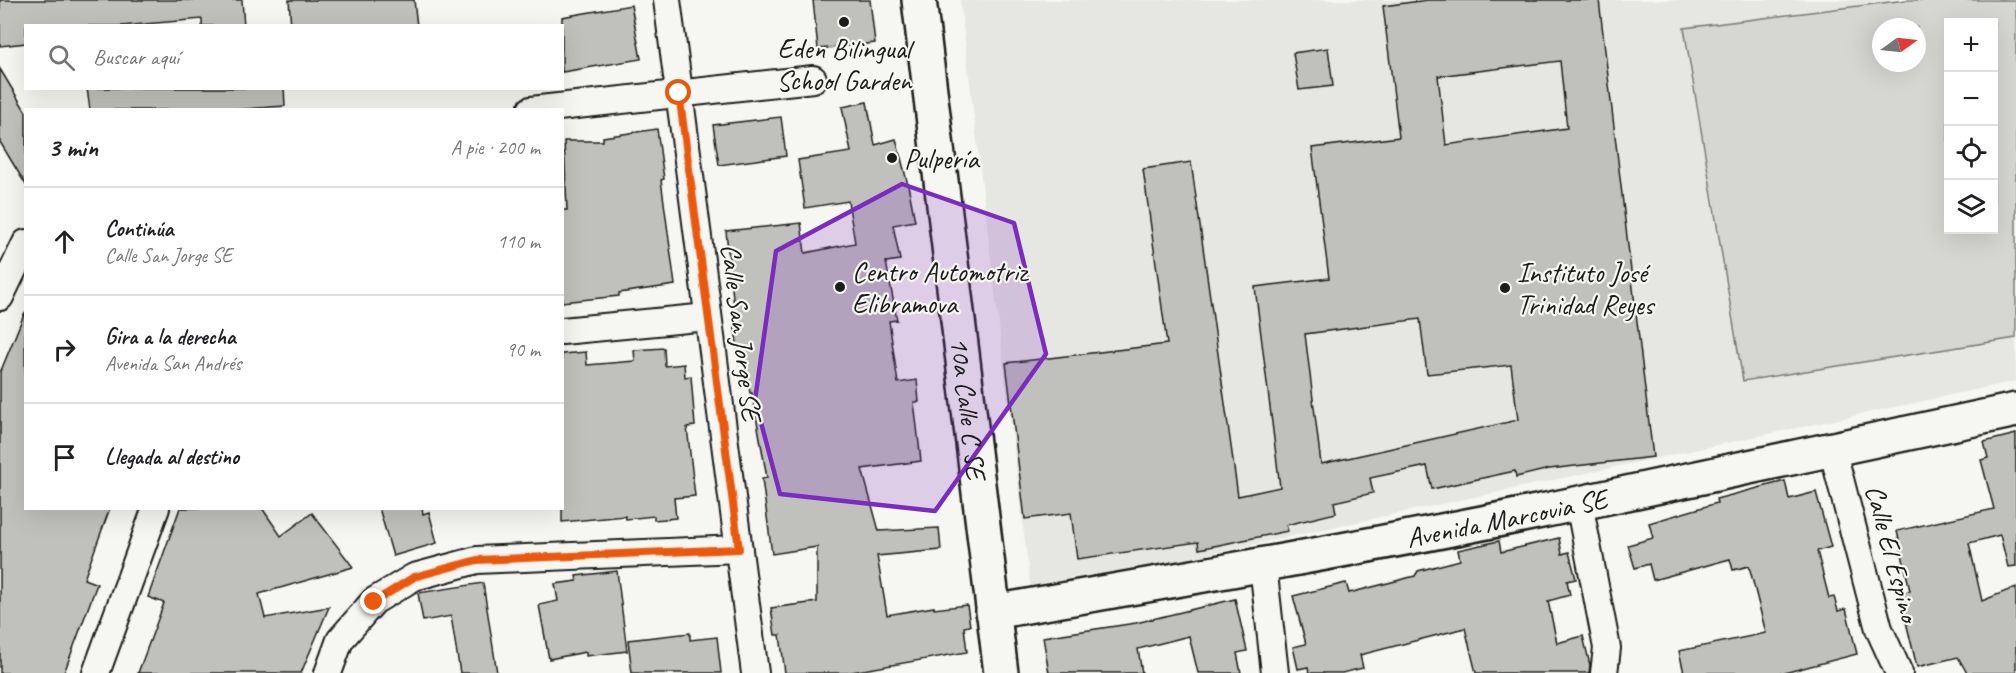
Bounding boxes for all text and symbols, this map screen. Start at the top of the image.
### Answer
marker: Eden Bilingual School Garden [837,15,851,29]
north arrow [1872,18,1926,72]
map controls [1944,18,1998,234]
button: + [1944,18,1998,72]
search box [24,24,564,90]
place label: Eden Bilingual School Garden [777,31,916,98]
icon: search [45,41,78,74]
text: Buscar aquí [93,43,179,71]
button: − [1944,72,1998,126]
route start [665,79,691,105]
button: locate [1944,126,1998,180]
text: 3 min [48,131,98,164]
text: A pie · 200 m [451,135,540,160]
place label: Pulpería [904,141,981,176]
marker: Pulpería [885,151,899,165]
button: layers [1944,180,1998,234]
text: Continúa [105,215,173,243]
icon: ahead [48,225,81,258]
text: 110 m [497,229,540,254]
street label: Calle San Jorge SE [713,242,770,426]
text: Calle San Jorge SE [105,243,232,268]
place label: Centro Automotriz Elibramova [852,254,1029,321]
place label: Instituto José Trinidad Reyes [1517,255,1656,322]
marker: Centro Automotriz Elibramova [833,280,847,294]
marker: Instituto José Trinidad Reyes [1498,281,1512,295]
text: Gira a la derecha [105,323,236,351]
icon: right [48,333,81,366]
street label: 10a Calle C SE [942,335,995,484]
text: 90 m [506,337,540,362]
text: Avenida San Andrés [105,351,241,376]
icon: arrive [48,441,81,474]
text: Llegada al destino [105,443,239,471]
street label: Avenida Marcovia SE [1403,480,1613,555]
street label: Calle El Espino [1857,481,1928,628]
route end [360,588,386,614]

